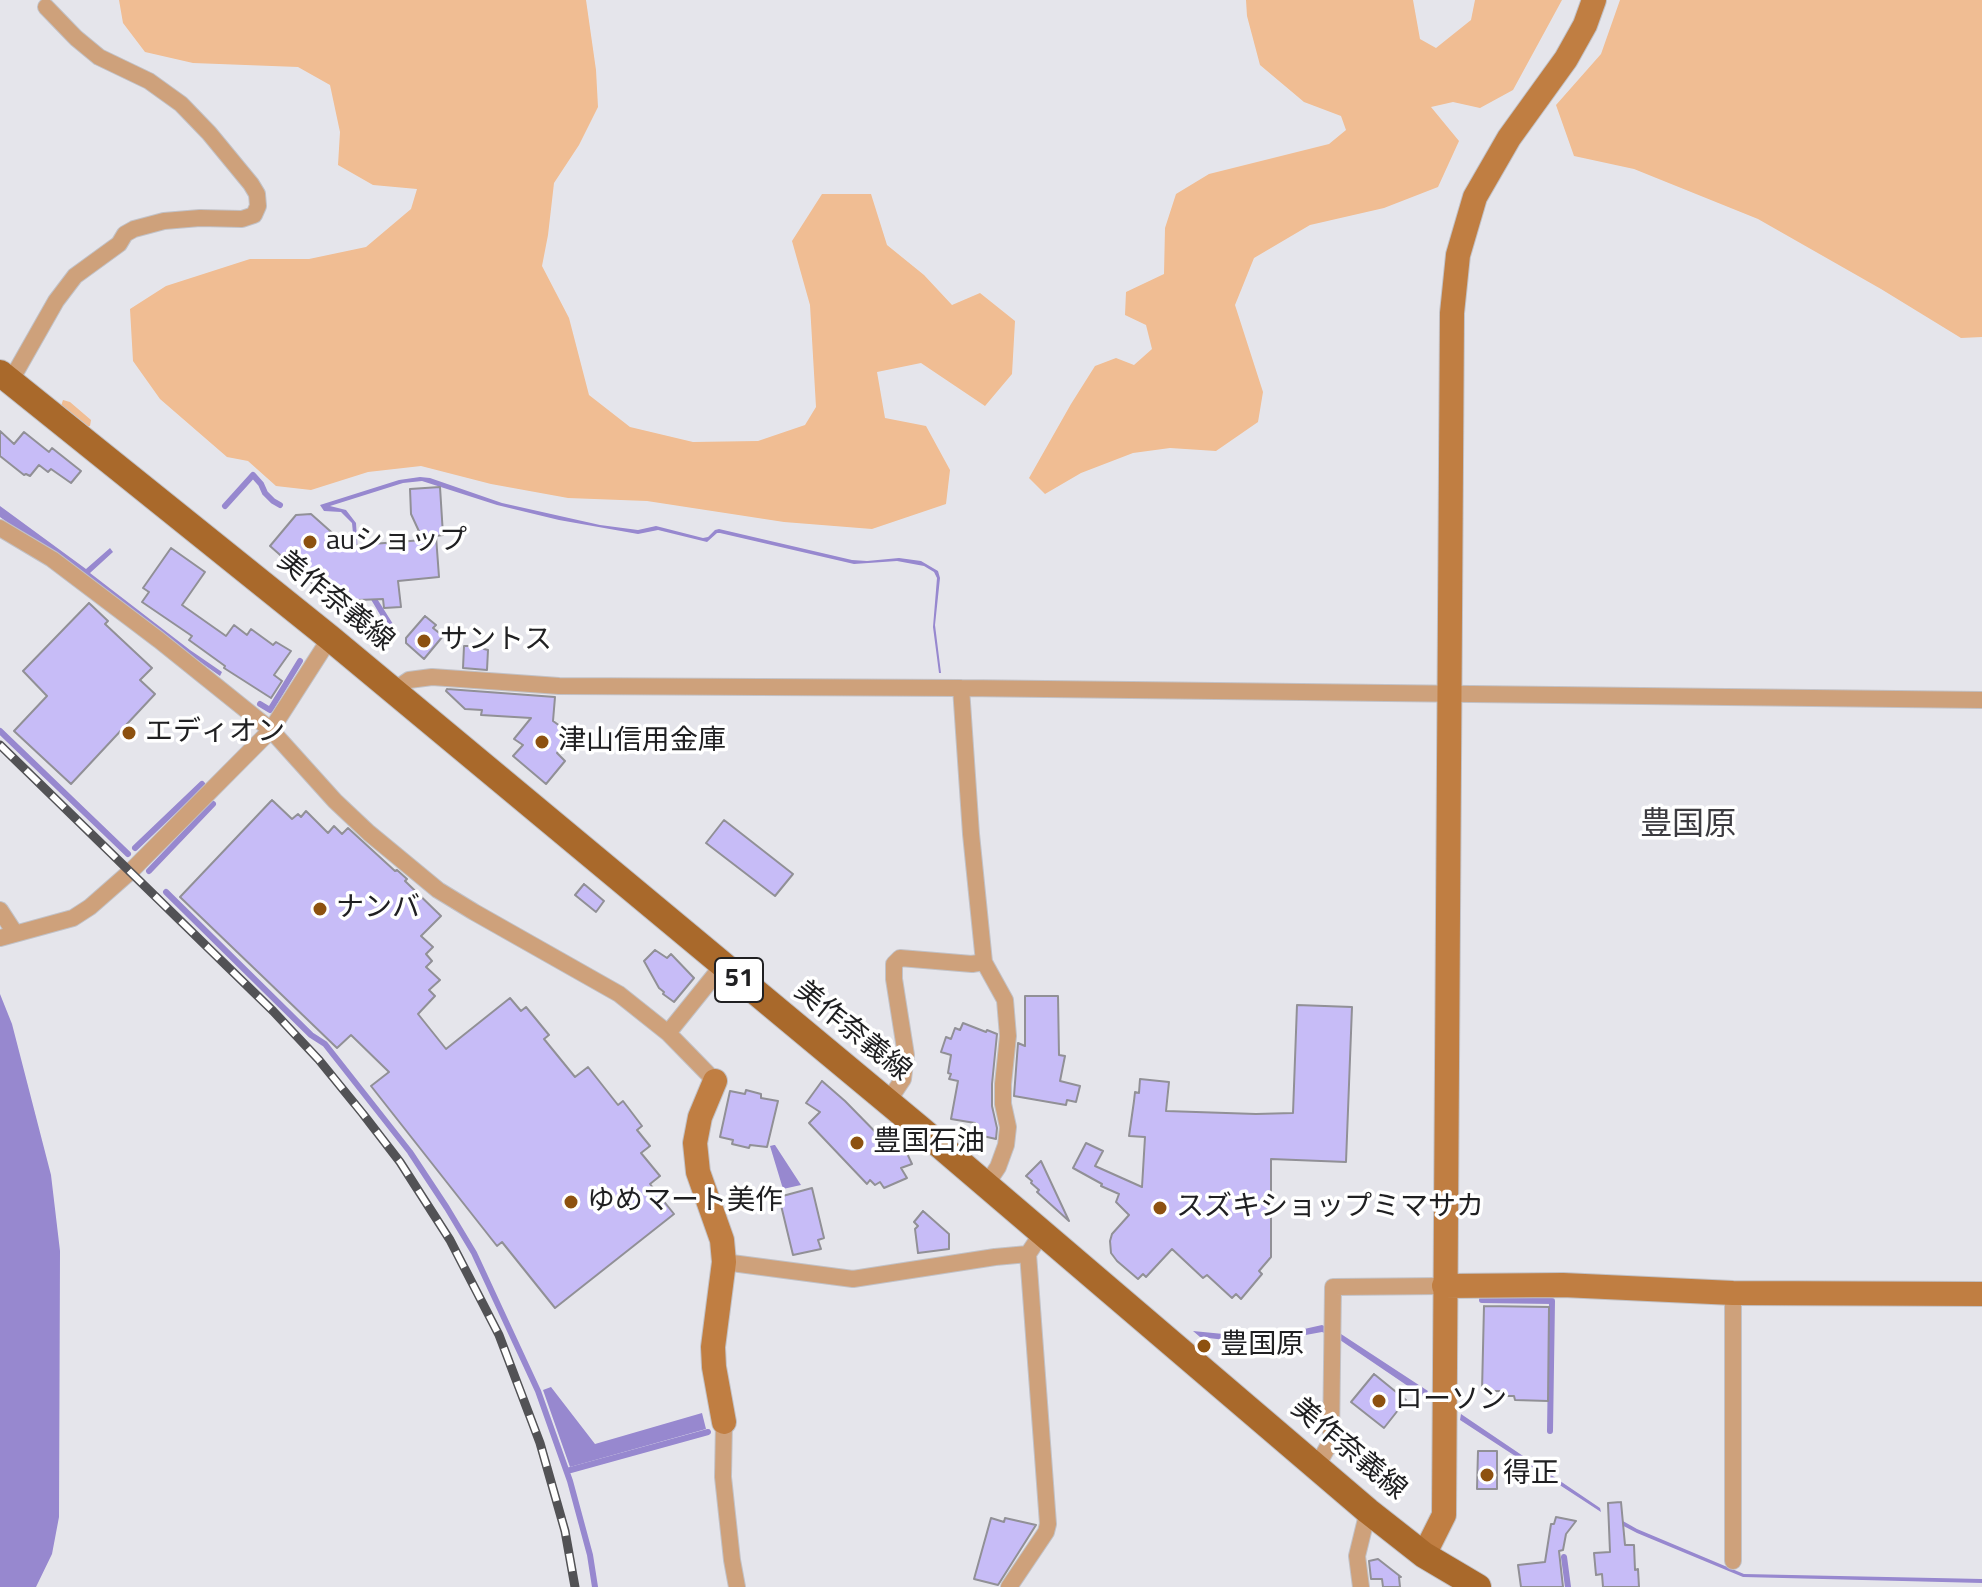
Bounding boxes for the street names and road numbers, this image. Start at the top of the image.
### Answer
street label: 美作奈義線 [270,545,400,659]
road number: 51 [715,958,763,1002]
street label: 美作奈義線 [787,975,917,1089]
street label: 美作奈義線 [1284,1392,1412,1508]

